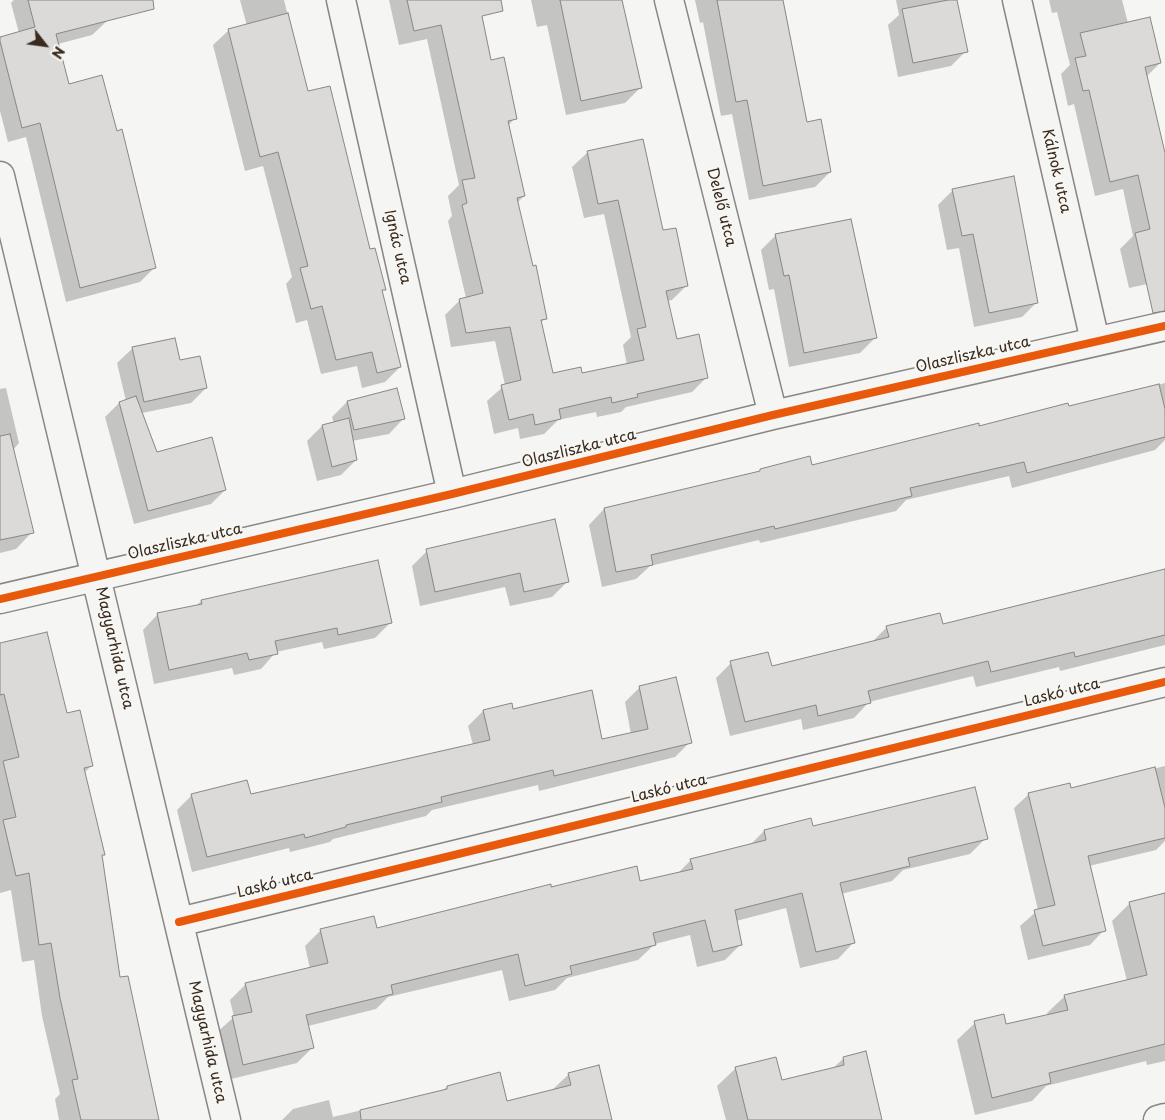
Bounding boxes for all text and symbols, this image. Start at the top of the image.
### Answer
north arrow [20,20,70,70]
text: N [47,43,70,63]
street label: Kálnok utca [1038,127,1074,215]
street label: Delelő utca [702,166,740,248]
street label: Ignác utca [380,208,414,286]
street label: Olaszliszka utca [914,333,1032,377]
street label: Olaszliszka utca [520,426,638,472]
street label: Olaszliszka utca [126,520,244,564]
street label: Magyarhida utca [91,585,137,711]
street label: Laskó utca [1022,675,1102,711]
street label: Laskó utca [629,771,709,807]
street label: Laskó utca [235,866,315,902]
street label: Magyarhida utca [184,979,230,1105]

